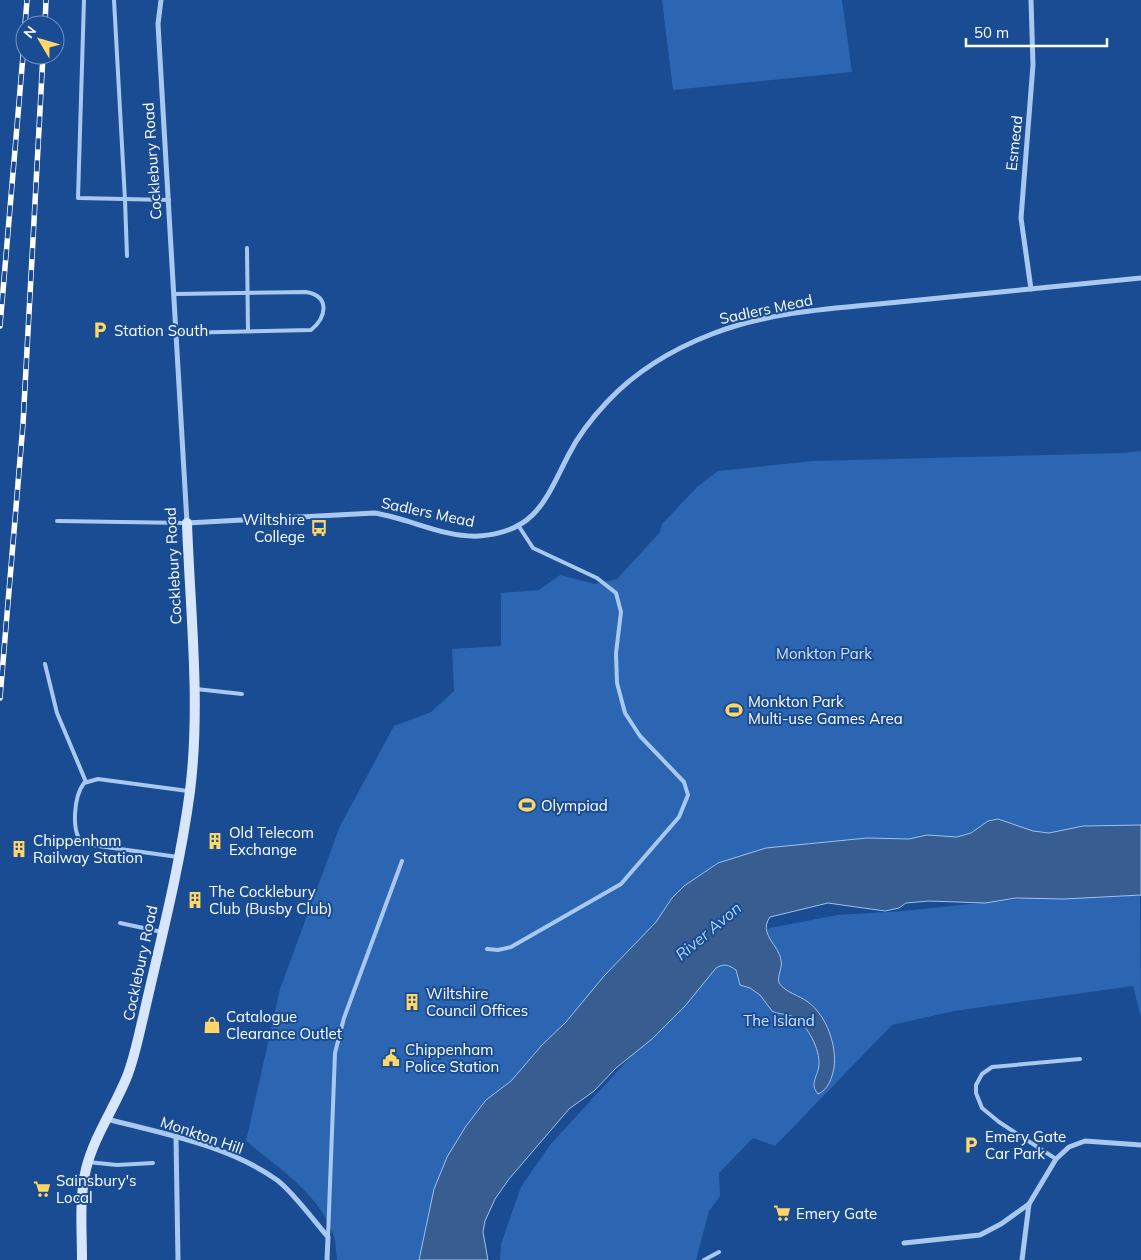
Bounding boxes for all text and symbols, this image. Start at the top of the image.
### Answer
north arrow [15,15,65,65]
scale bar [966,15,1107,47]
text: N [19,22,40,42]
text: 50 m [974,23,1009,42]
street label: Cocklebury Road [138,102,166,220]
street label: Esmead [1002,114,1026,172]
street label: Sadlers Mead [718,290,814,328]
parking icon: Station South [90,320,110,340]
place label: Station South [114,321,208,340]
street label: Sadlers Mead [380,493,476,531]
street label: Cocklebury Road [160,507,186,625]
place label: Wiltshire College [243,510,305,546]
bus stop icon: Wiltshire College [309,518,329,538]
park label: Monkton Park [776,644,872,663]
place label: Monkton Park Multi-use Games Area [748,692,903,728]
sports icon: Monkton Park Multi-use Games Area [724,700,744,720]
sports icon: Olympiad [517,795,537,815]
place label: Olympiad [541,796,608,815]
place label: Old Telecom Exchange [229,823,314,859]
place label: Chippenham Railway Station [33,831,143,867]
building icon: Old Telecom Exchange [205,831,225,851]
building icon: Chippenham Railway Station [9,839,29,859]
place label: The Cocklebury Club (Busby Club) [209,882,332,918]
building icon: The Cocklebury Club (Busby Club) [185,890,205,910]
water label: River Avon [671,898,745,964]
street label: Cocklebury Road [119,904,161,1022]
place label: Wiltshire Council Offices [426,984,528,1020]
building icon: Wiltshire Council Offices [402,992,422,1012]
place label: Catalogue Clearance Outlet [226,1007,342,1043]
park label: The Island [743,1011,815,1030]
shop icon: Catalogue Clearance Outlet [202,1015,222,1035]
place label: Chippenham Police Station [405,1040,499,1076]
public building icon: Chippenham Police Station [381,1048,401,1068]
street label: Monkton Hill [158,1112,246,1158]
place label: Emery Gate Car Park [985,1127,1066,1163]
parking icon: Emery Gate Car Park [961,1135,981,1155]
place label: Sainsbury's Local [56,1171,136,1207]
supermarket icon: Sainsbury's Local [32,1179,52,1199]
supermarket icon: Emery Gate [772,1203,792,1223]
place label: Emery Gate [796,1204,877,1223]

